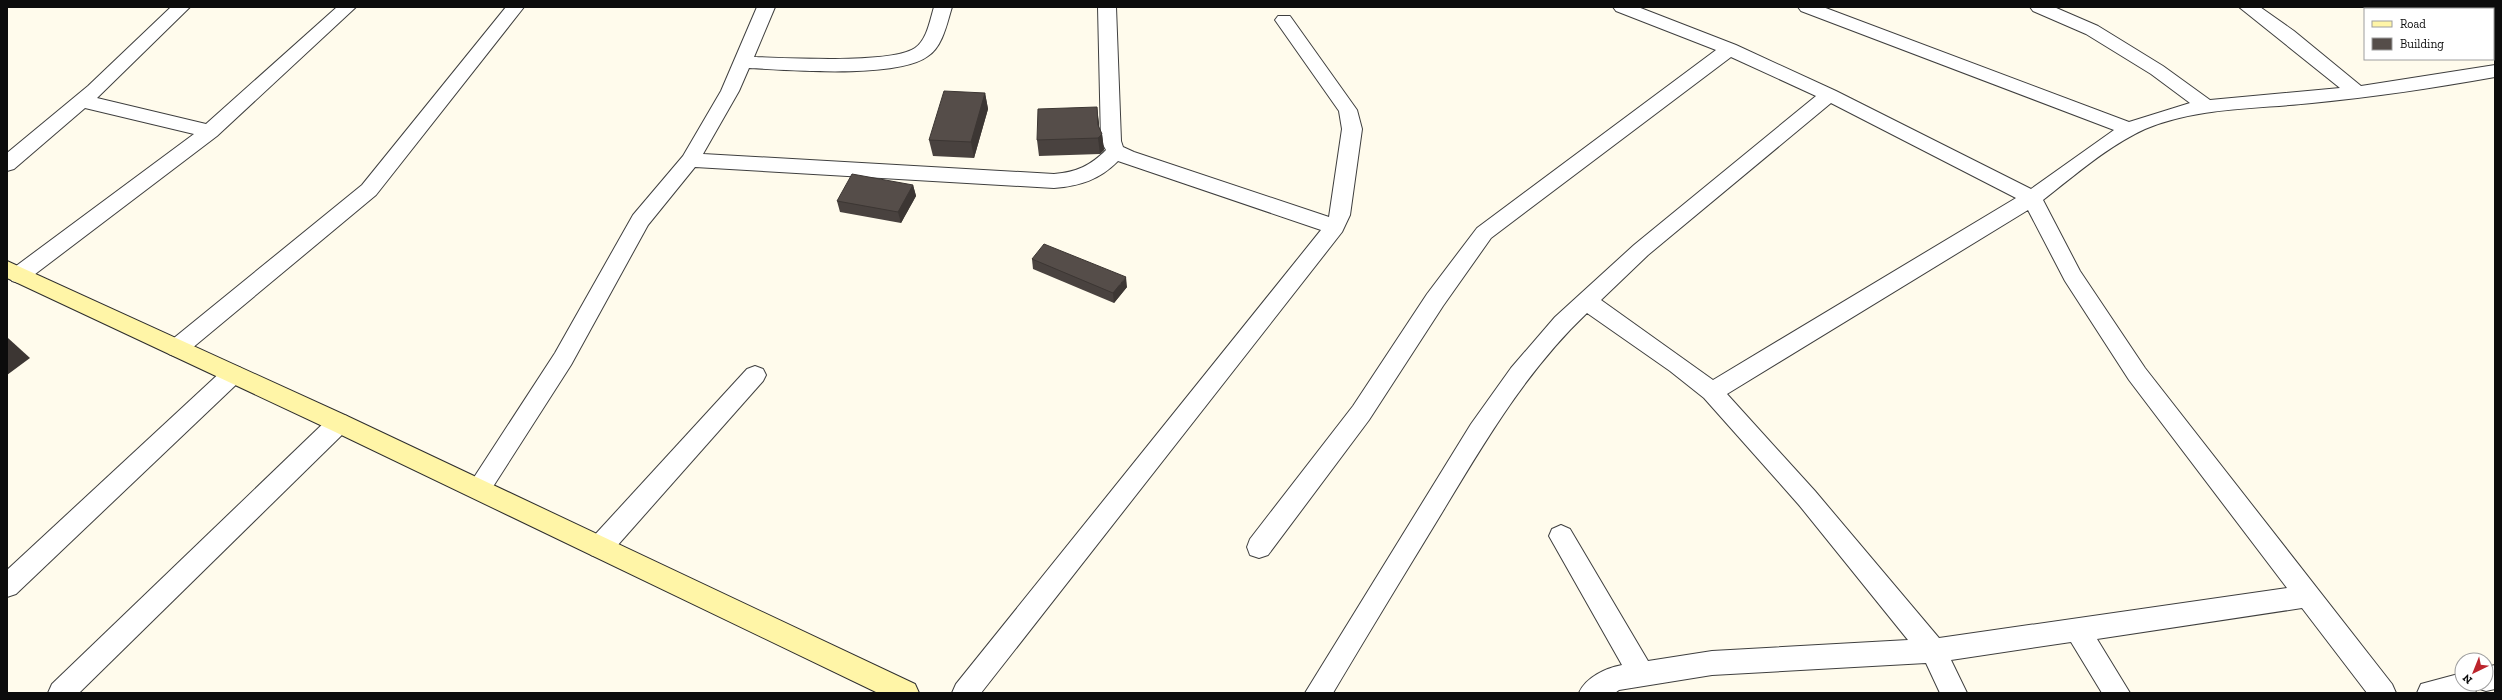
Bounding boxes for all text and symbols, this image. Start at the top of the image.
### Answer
legend [2364,8,2494,60]
text: Road [2400,17,2426,31]
text: Building [2400,37,2444,51]
north arrow [2454,652,2494,692]
text: N [2460,671,2475,687]

